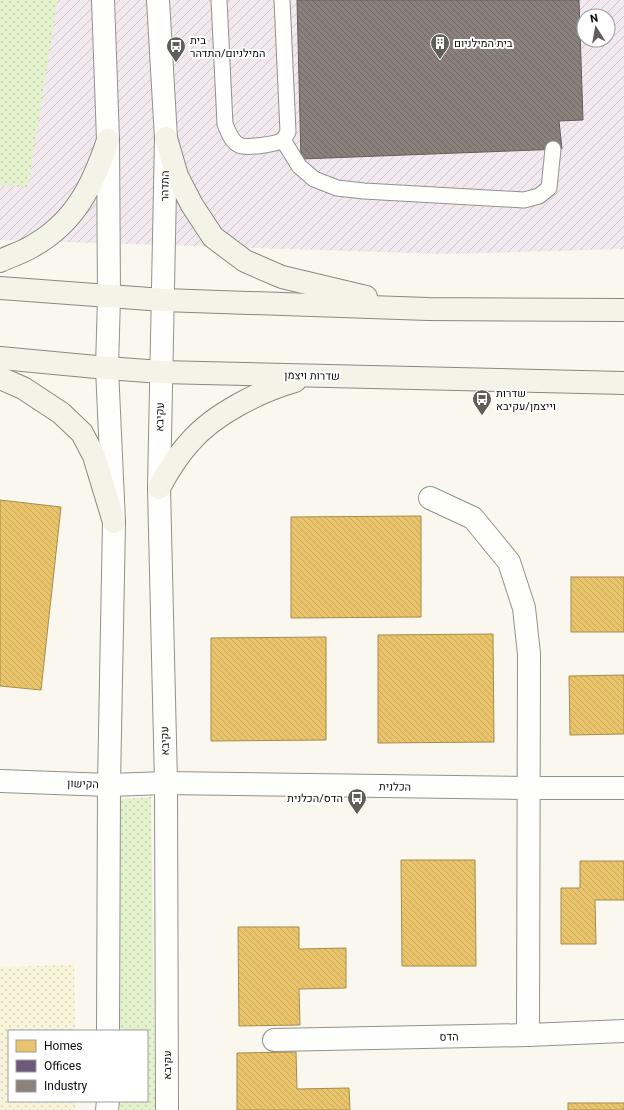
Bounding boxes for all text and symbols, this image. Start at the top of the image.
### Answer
north arrow [576,8,616,48]
text: N [589,10,600,28]
place label: בית המילניום/התדהר [190,32,265,62]
building icon: בית המילניום [429,32,451,60]
bus stop icon: בית המילניום/התדהר [165,35,187,63]
place label: בית המילניום [454,35,513,52]
street label: התדהר [156,170,174,202]
street label: שדרות ויצמן [284,367,340,385]
place label: שדרות וייצמן/עקיבא [496,385,556,415]
bus stop icon: שדרות וייצמן/עקיבא [471,388,493,416]
street label: עקיבא [151,402,169,432]
street label: עקיבא [156,726,174,756]
street label: הקישון [67,775,99,793]
street label: הכלנית [379,778,411,796]
bus stop icon: הדס/הכלנית [346,787,368,815]
place label: הדס/הכלנית [287,790,343,807]
street label: הדס [439,1028,459,1046]
legend [8,1030,148,1102]
text: Homes [44,1037,83,1055]
street label: עקיבא [159,1050,176,1080]
text: Offices [44,1057,81,1075]
text: Industry [44,1077,87,1095]

